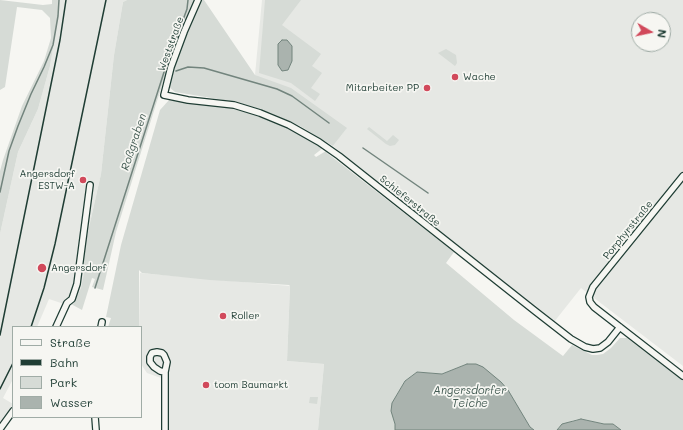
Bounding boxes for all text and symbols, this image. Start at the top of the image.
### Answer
north arrow [631,12,671,52]
street label: Weststraße [156,15,186,73]
text: N [654,28,670,39]
place label: Wache [463,71,496,83]
marker: Wache [450,72,460,82]
place label: Mitarbeiter PP [346,82,419,94]
marker: Mitarbeiter PP [422,83,432,93]
water label: Roßgraben [119,112,149,172]
place label: Angersdorf ESTW-A [19,168,75,192]
street label: Schieferstraße [377,173,443,229]
marker: Angersdorf ESTW-A [78,175,88,185]
street label: Porphyrstraße [601,198,655,262]
marker: Angersdorf [36,262,48,274]
place label: Angersdorf [51,262,107,274]
place label: Roller [231,310,260,322]
marker: Roller [218,311,228,321]
legend [12,326,142,418]
text: Straße [50,334,91,350]
text: Bahn [50,354,78,370]
text: Park [50,374,77,390]
place label: toom Baumarkt [214,379,288,391]
marker: toom Baumarkt [201,380,211,390]
water label: Angersdorfer Teiche [433,384,507,410]
text: Wasser [50,394,93,410]

